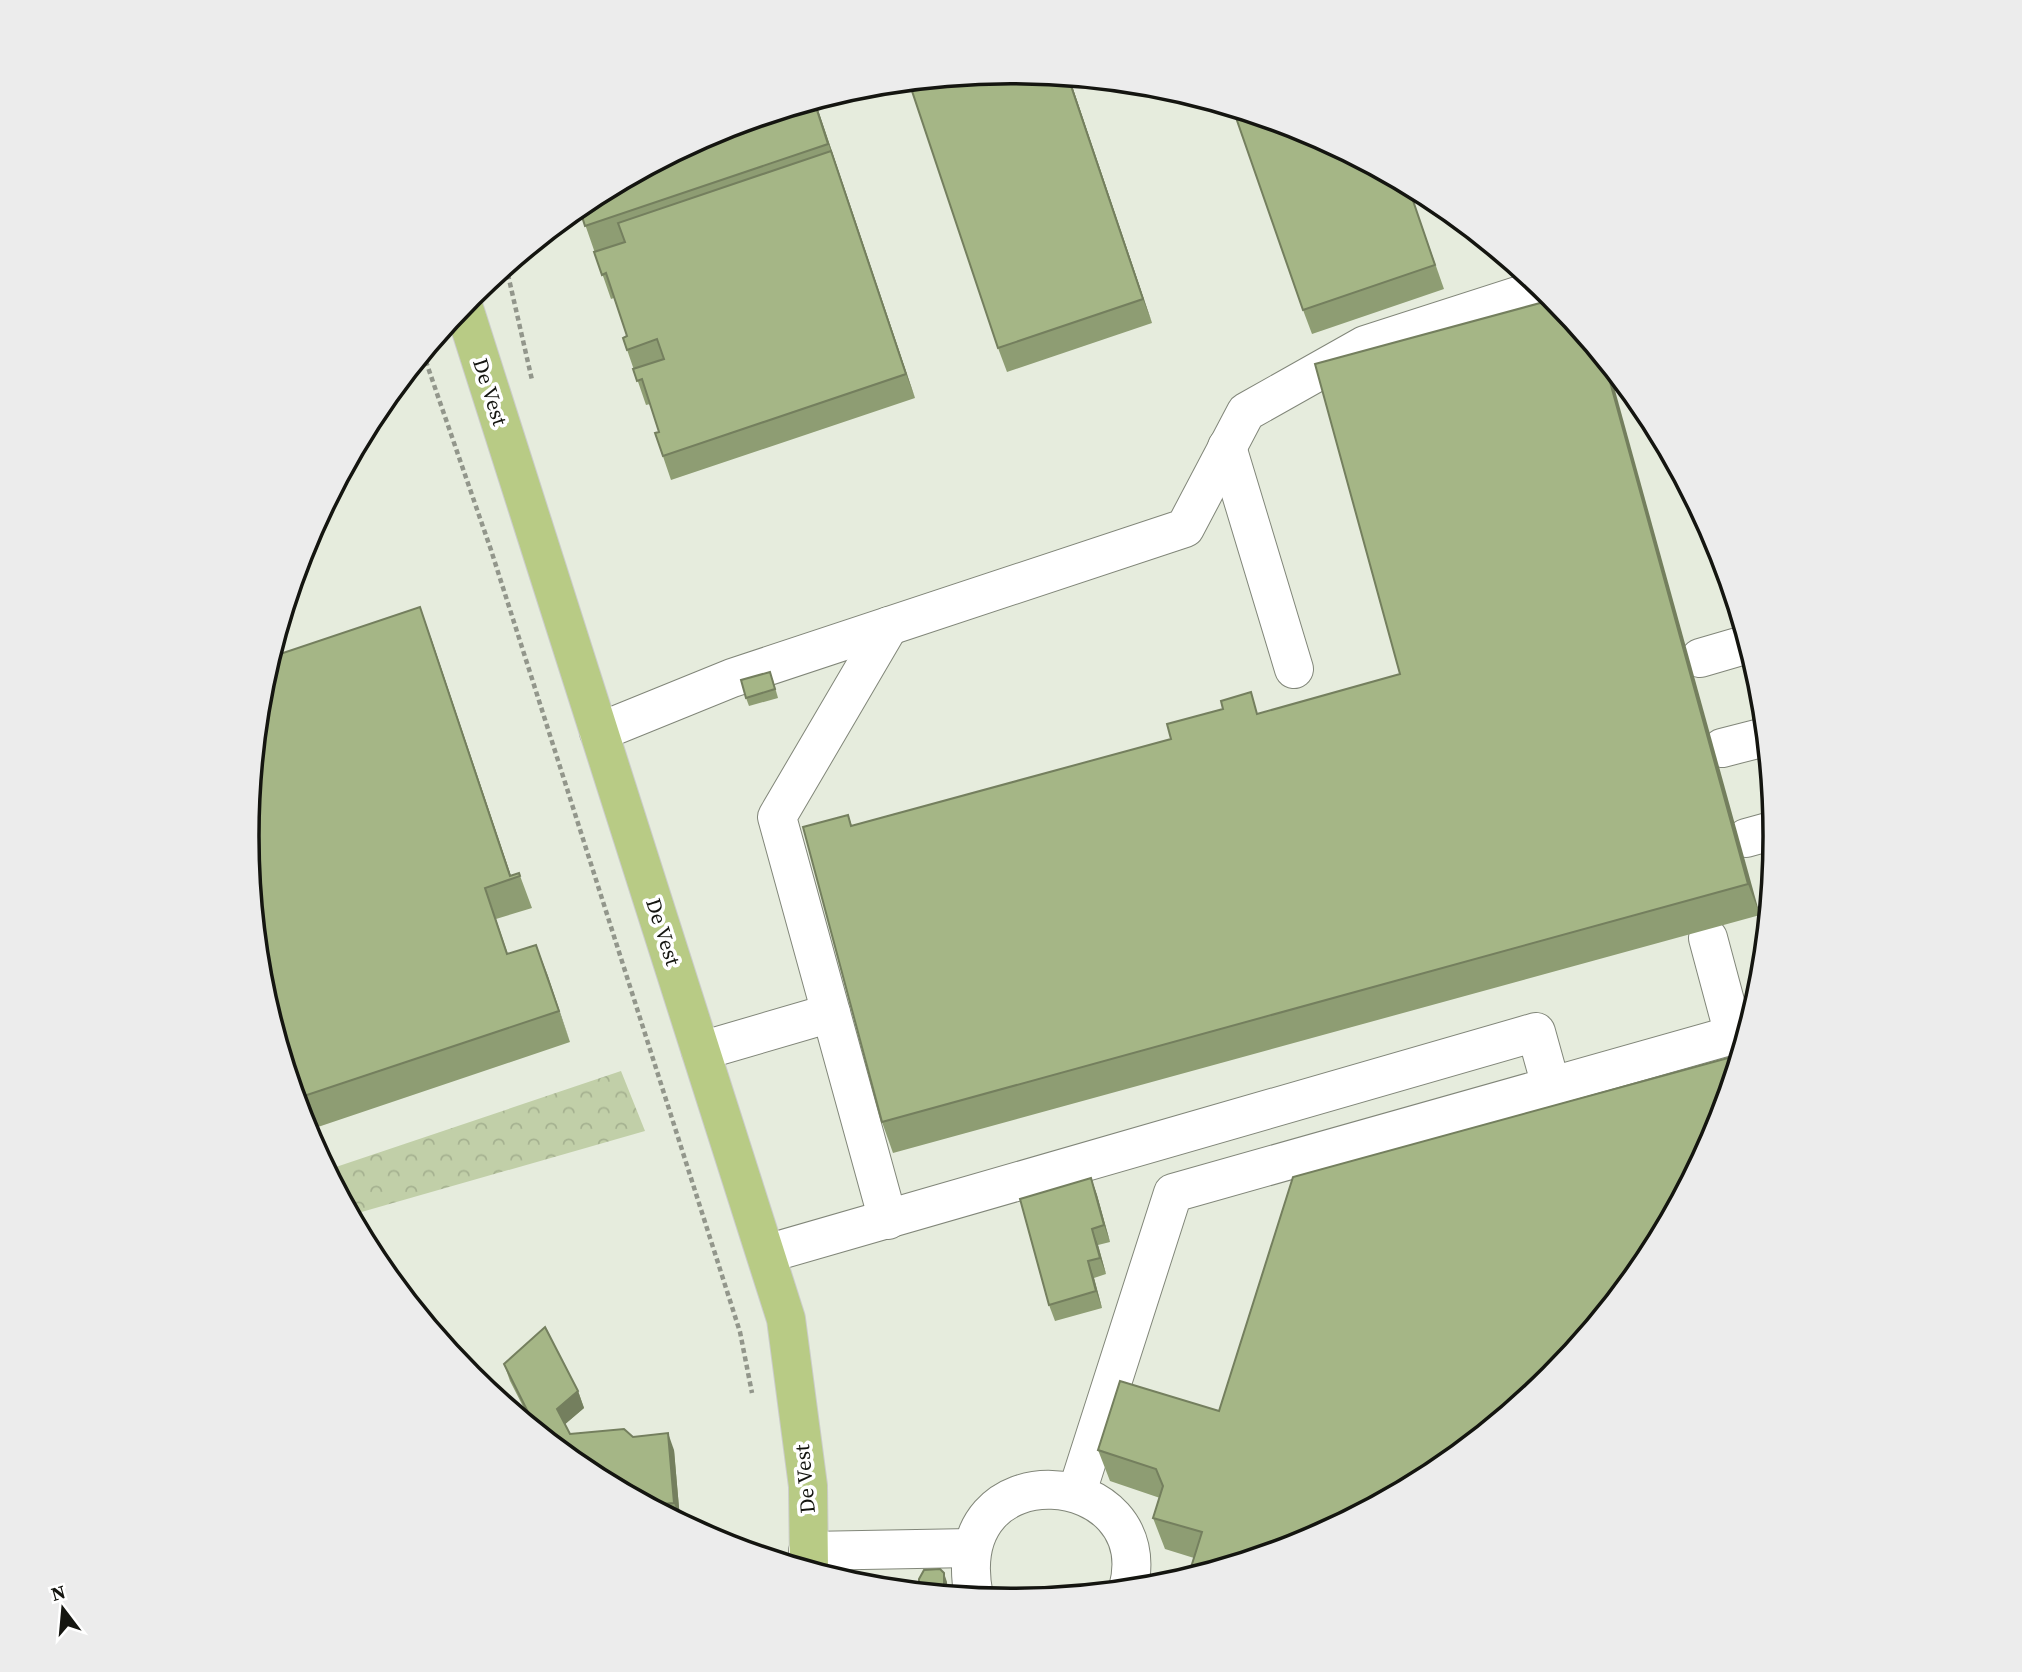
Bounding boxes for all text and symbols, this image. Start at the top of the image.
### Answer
street label: De Vest [466,354,515,429]
street label: De Vest [639,894,688,969]
street label: De Vest [787,1443,822,1515]
north arrow [28,1574,98,1644]
text: N [48,1578,69,1607]

